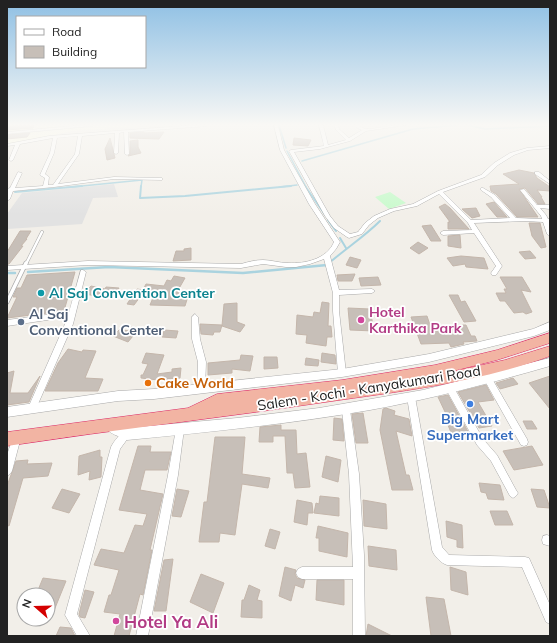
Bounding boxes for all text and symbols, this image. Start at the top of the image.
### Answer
legend [16,16,146,68]
text: Road [52,24,81,39]
text: Building [52,44,97,59]
place label: Al Saj Convention Center [49,284,215,302]
marker: Al Saj Convention Center [36,288,46,298]
place label: Hotel Karthika Park [369,303,462,337]
place label: Al Saj Conventional Center [29,305,164,339]
marker: Hotel Karthika Park [356,315,366,325]
marker: Al Saj Conventional Center [16,317,26,327]
street label: Salem - Kochi - Kanyakumari Road [256,361,482,415]
place label: Cake World [156,374,234,392]
marker: Cake World [143,378,153,388]
marker: Big Mart Supermarket [465,399,475,409]
place label: Big Mart Supermarket [427,410,514,444]
north arrow [16,587,56,627]
text: N [19,597,35,610]
place label: Hotel Ya Ali [124,611,218,632]
marker: Hotel Ya Ali [111,616,121,626]

